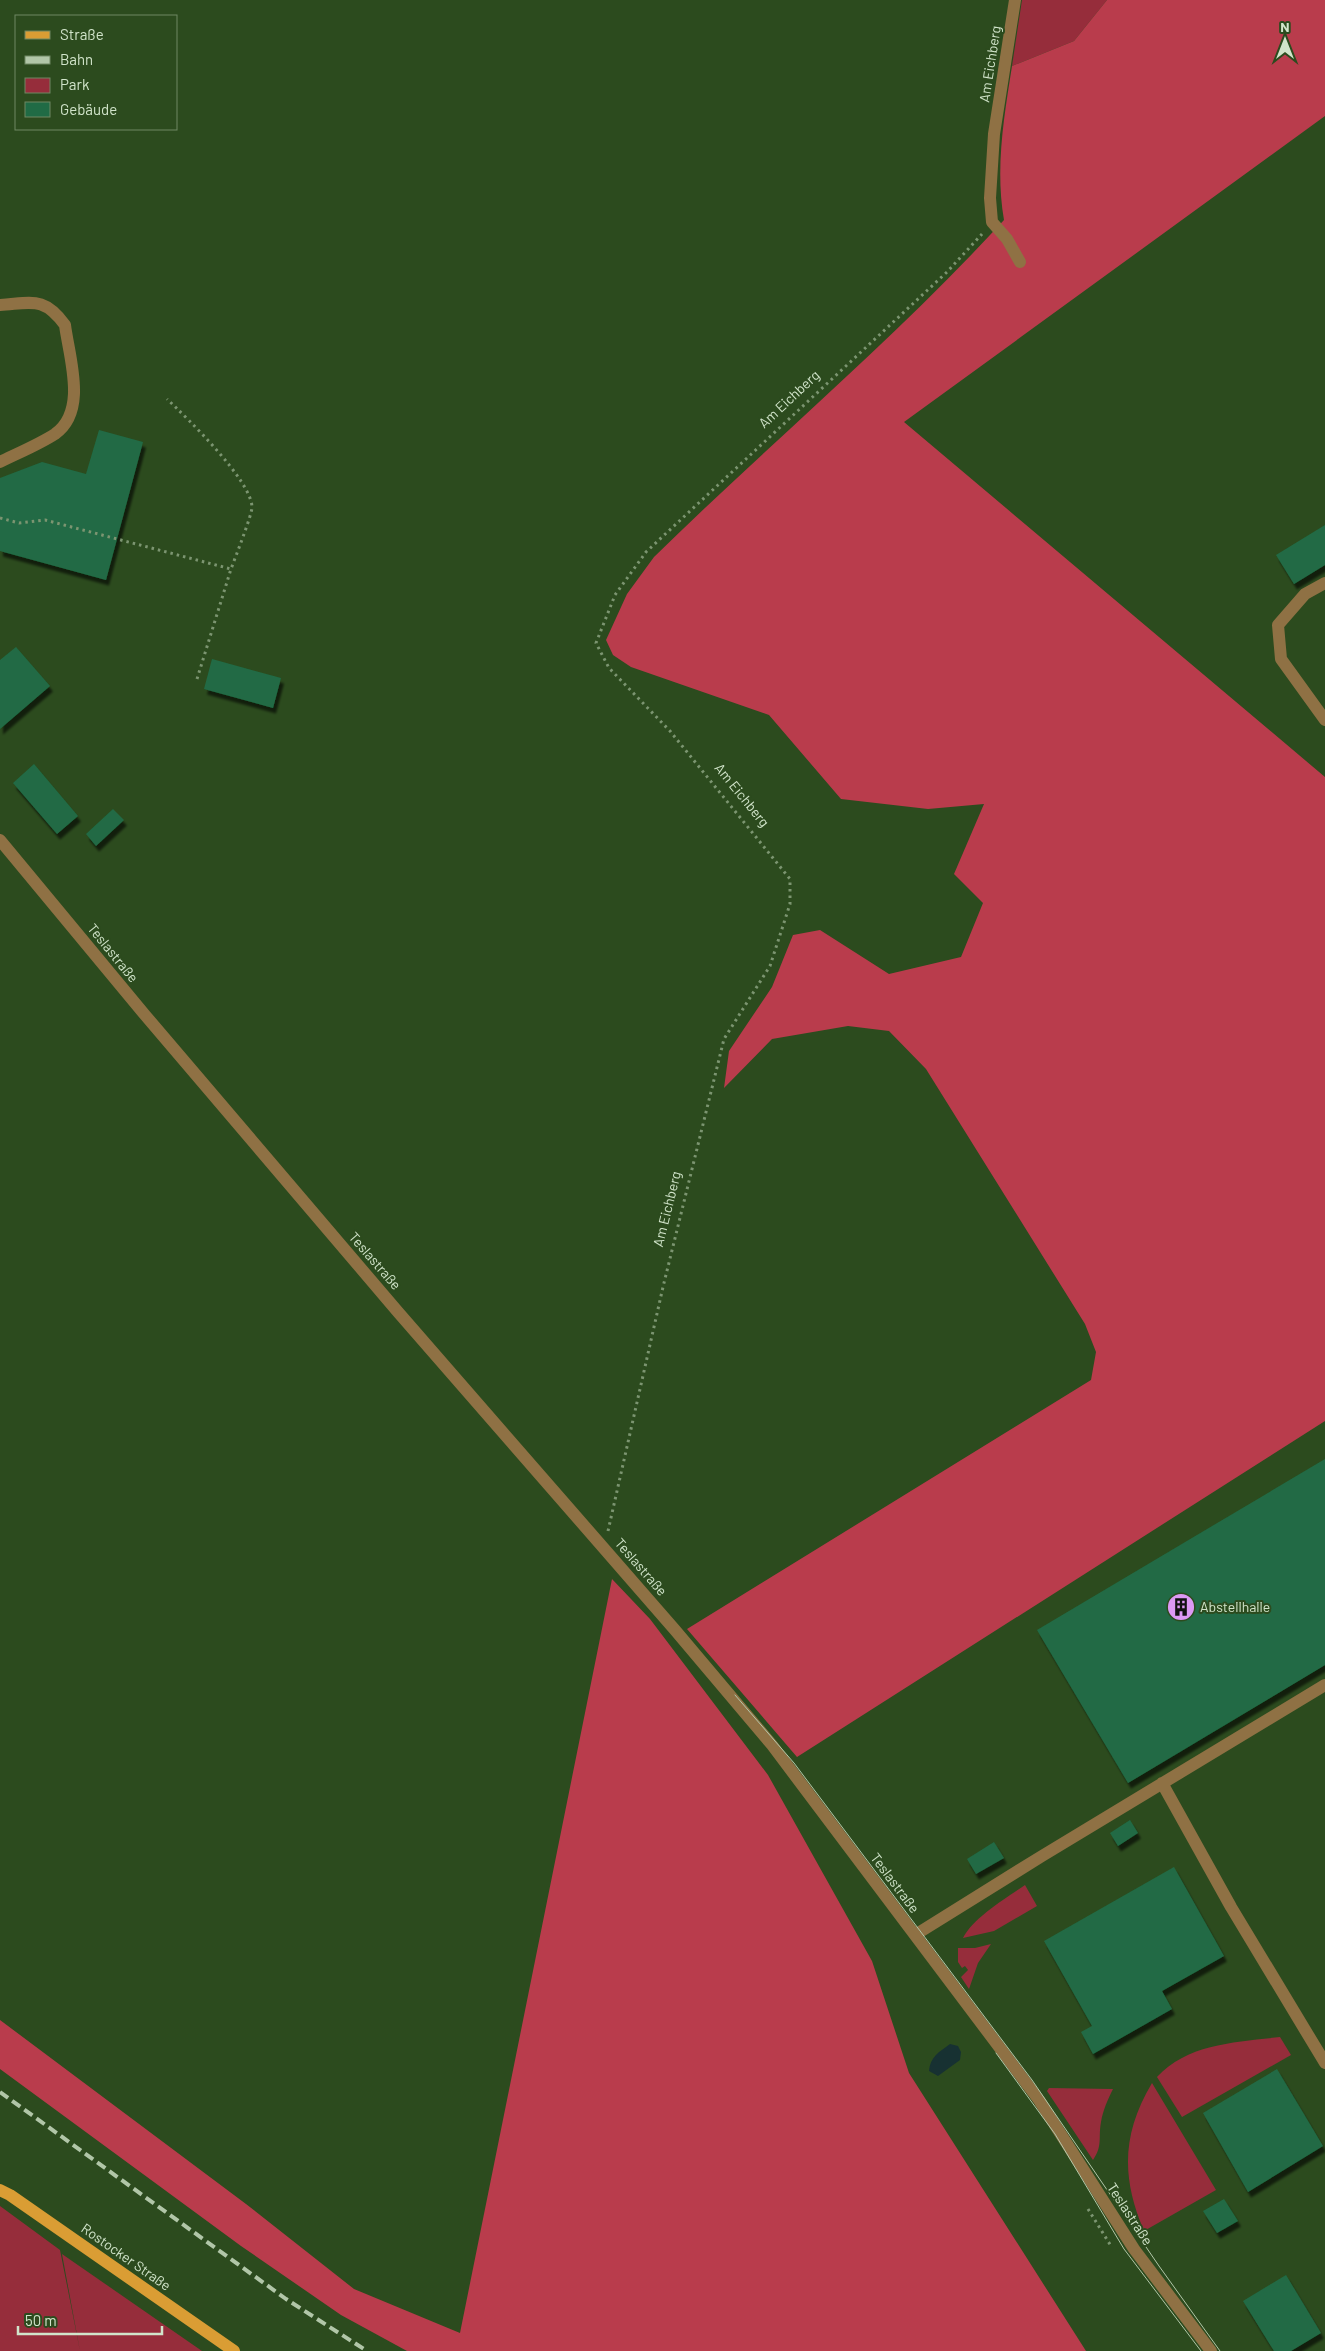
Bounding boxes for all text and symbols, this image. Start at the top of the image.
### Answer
legend [15,15,178,130]
north arrow [1260,15,1310,65]
text: N [1280,18,1290,35]
street label: Am Eichberg [975,24,1004,103]
text: Straße [60,25,104,43]
text: Bahn [60,50,93,68]
text: Park [60,75,90,93]
text: Gebäude [60,100,117,118]
street label: Am Eichberg [755,366,823,431]
street label: Am Eichberg [712,759,773,830]
street label: Teslastraße [85,920,142,986]
street label: Am Eichberg [649,1169,684,1248]
street label: Teslastraße [346,1228,405,1293]
street label: Teslastraße [612,1534,671,1599]
building icon: Abstellhalle [1166,1592,1196,1622]
place label: Abstellhalle [1200,1598,1270,1615]
street label: Teslastraße [867,1849,923,1916]
street label: Teslastraße [1104,2179,1157,2248]
street label: Rostocker Straße [78,2219,174,2294]
scale bar [18,2304,161,2336]
text: 50 m [25,2311,57,2329]

